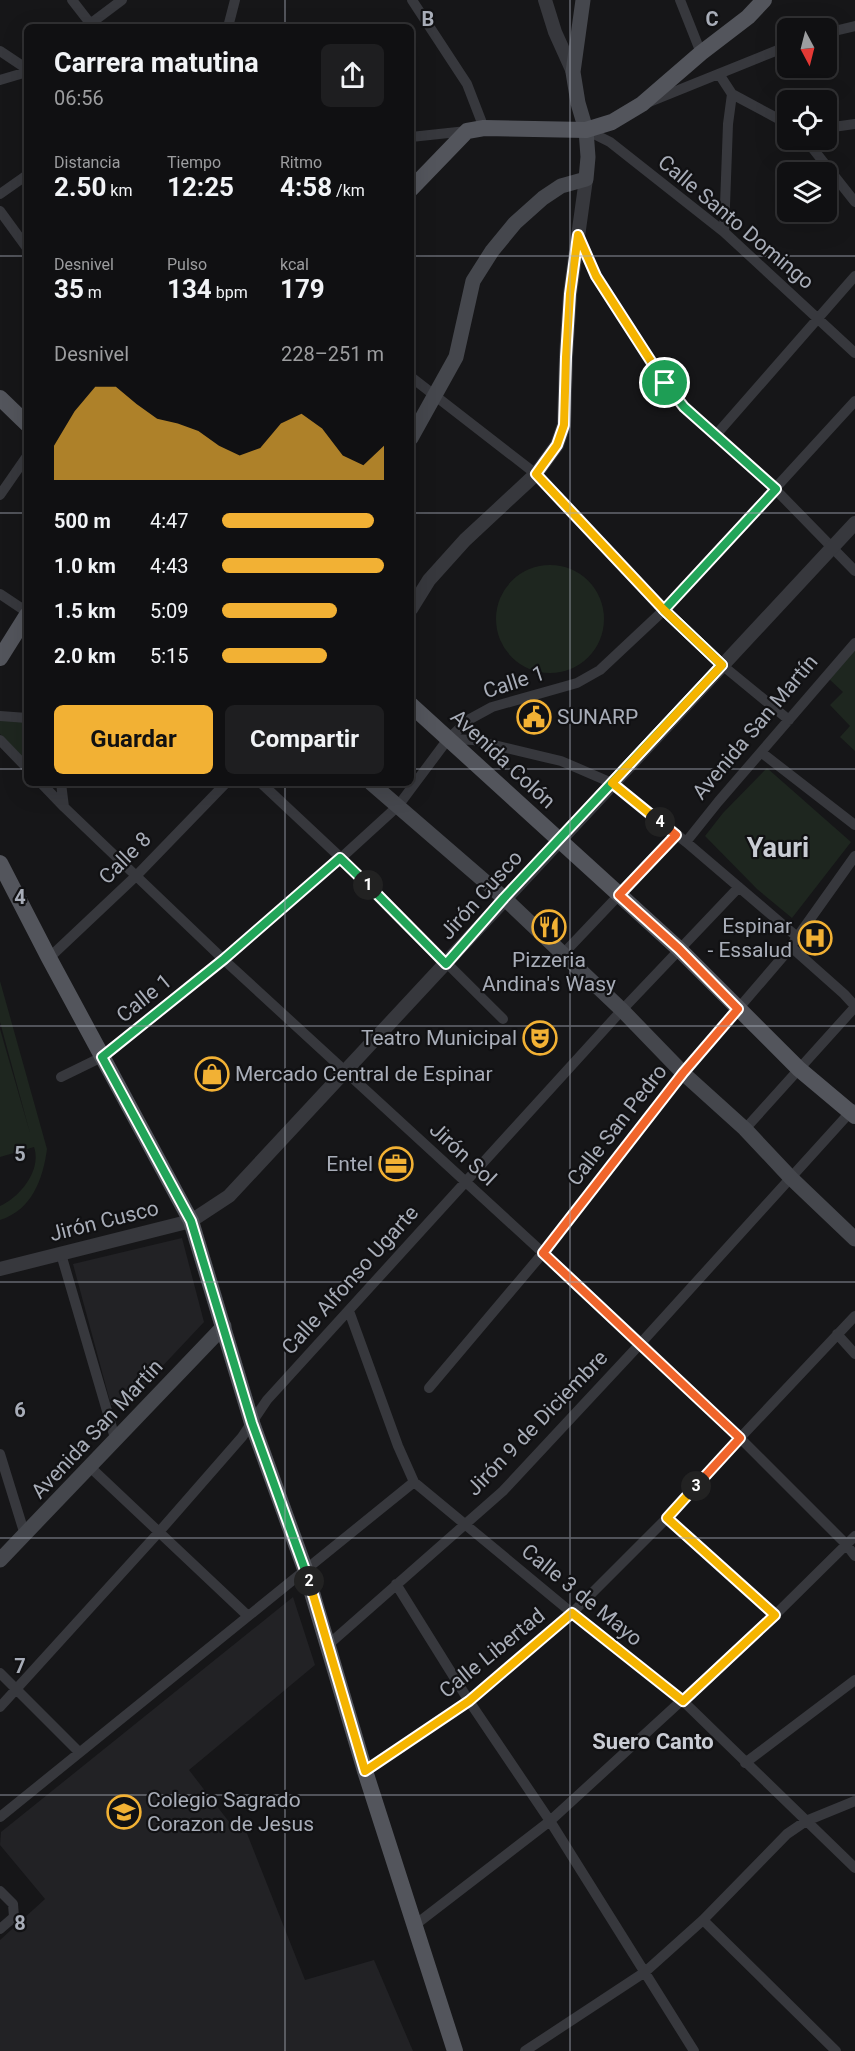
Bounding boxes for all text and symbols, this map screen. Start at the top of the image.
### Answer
text: B [422,7,434,31]
text: C [705,7,719,31]
north arrow [777,18,837,78]
map controls [777,18,837,222]
button: share [321,44,384,107]
text: Carrera matutina [54,47,259,79]
text: 06:56 [54,86,104,110]
button: locate [777,90,837,150]
street label: Calle Santo Domingo [653,150,819,294]
text: Distancia [54,153,120,172]
text: Tiempo [167,153,221,172]
text: Ritmo [280,153,322,172]
button: layers [777,162,837,222]
text: 2.50 [54,172,106,202]
text: 12:25 [167,172,234,202]
text: 4:58 [280,172,332,202]
text: km [106,181,132,200]
text: /km [332,181,365,200]
text: Desnivel [54,255,114,274]
text: Pulso [167,255,207,274]
text: kcal [280,255,309,274]
text: 35 [54,274,84,304]
text: 134 [167,274,212,304]
text: 179 [280,274,325,304]
text: m [84,283,102,302]
text: bpm [212,283,248,302]
text: Desnivel [54,342,129,366]
text: 228–251 m [281,342,384,366]
pin [639,357,690,408]
icon: arrive [648,366,681,399]
text: 500 m [54,509,111,533]
text: 4:47 [150,509,189,533]
text: 1.0 km [54,554,116,578]
text: 4:43 [150,554,189,578]
text: 1.5 km [54,599,116,623]
text: 5:09 [150,599,189,623]
text: 2.0 km [54,644,116,668]
text: 5:15 [150,644,189,668]
street label: Avenida San Martín [688,650,822,804]
street label: Calle 1 [480,661,548,703]
public building icon: SUNARP [516,699,552,735]
button: Guardar [54,705,213,774]
button: Compartir [225,705,384,774]
street label: Avenida Colón [446,705,560,813]
place label: SUNARP [557,705,638,729]
pin: 4 [645,807,675,837]
text: 4 [655,812,665,831]
street label: Calle 8 [94,827,156,889]
district label: Yauri [747,832,809,864]
street label: Jirón Cusco [435,846,527,944]
pin: 1 [353,870,383,900]
text: 1 [363,875,373,894]
text: 4 [14,885,26,909]
restaurant icon: Pizzeria Andina's Wasy [531,909,567,945]
place label: Espinar - Essalud [707,914,792,962]
hospital icon: Espinar - Essalud [797,920,833,956]
place label: Pizzeria Andina's Wasy [482,948,616,996]
street label: Calle 1 [112,969,176,1027]
theatre icon: Teatro Municipal [522,1020,558,1056]
place label: Teatro Municipal [361,1026,517,1050]
shop icon: Mercado Central de Espinar [194,1056,230,1092]
street label: Calle San Pedro [562,1060,672,1190]
place label: Mercado Central de Espinar [235,1062,493,1086]
street label: Jirón Sol [425,1117,501,1191]
text: 5 [14,1142,26,1166]
office icon: Entel [378,1146,414,1182]
place label: Entel [326,1152,373,1176]
street label: Jirón Cusco [47,1196,161,1246]
street label: Calle Alfonso Ugarte [277,1201,423,1359]
street label: Jirón 9 de Diciembre [462,1346,612,1500]
street label: Avenida San Martín [26,1355,168,1503]
text: 6 [14,1398,26,1422]
pin: 3 [681,1471,711,1501]
text: 3 [691,1476,701,1495]
street label: Calle 3 de Mayo [517,1539,647,1651]
pin: 2 [294,1566,324,1596]
text: 2 [304,1571,314,1590]
street label: Calle Libertad [434,1603,550,1703]
text: 7 [14,1654,26,1678]
district label: Suero Canto [592,1729,714,1754]
place label: Colegio Sagrado Corazon de Jesus [147,1788,314,1836]
school or university icon: Colegio Sagrado Corazon de Jesus [106,1794,142,1830]
text: 8 [14,1911,26,1935]

